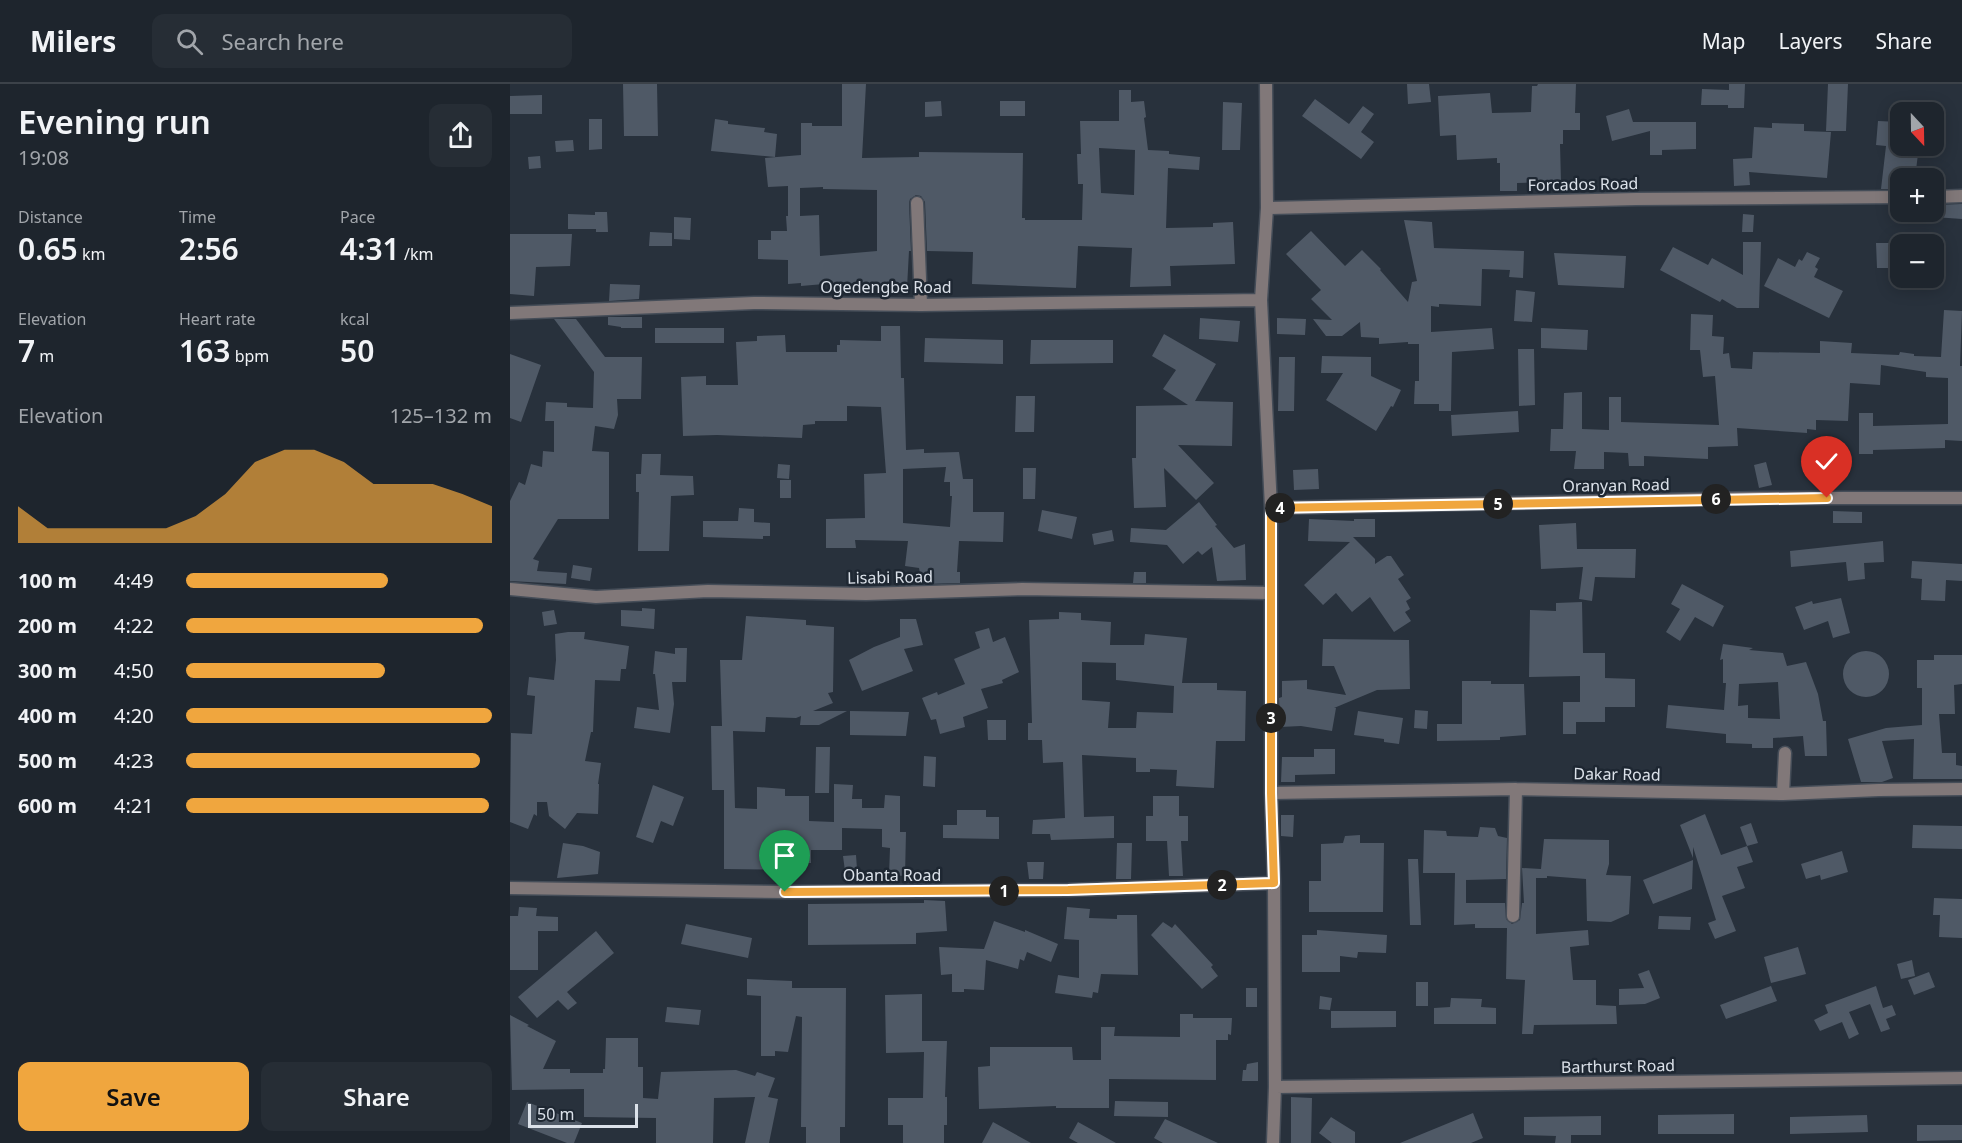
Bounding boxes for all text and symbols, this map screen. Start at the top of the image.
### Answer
search box [152,14,572,68]
text: Milers [30,22,116,60]
icon: search [173,25,206,58]
text: Search here [221,26,344,56]
text: Map [1702,27,1746,55]
text: Layers [1779,27,1843,55]
text: Share [1876,27,1932,55]
text: Evening run [18,99,211,144]
north arrow [1890,102,1944,156]
map controls [1890,102,1944,288]
button: share [429,104,492,167]
text: 19:08 [18,144,69,171]
button: + [1890,168,1944,222]
street label: Forcados Road [1527,172,1639,196]
text: Distance [18,206,83,228]
text: Time [179,206,216,228]
text: Pace [340,206,375,228]
text: 0.65 [18,228,78,269]
text: 2:56 [179,228,239,269]
text: 4:31 [340,228,400,269]
button: − [1890,234,1944,288]
text: km [78,243,105,265]
text: /km [400,243,433,265]
street label: Ogedengbe Road [820,276,952,298]
text: Elevation [18,308,86,330]
text: Heart rate [179,308,255,330]
text: kcal [340,308,369,330]
text: 7 [18,330,35,371]
text: 163 [179,330,230,371]
text: 50 [340,330,374,371]
text: m [35,345,54,367]
text: bpm [230,345,269,367]
text: Elevation [18,402,103,429]
text: 125–132 m [389,402,492,429]
pin [1801,436,1852,498]
icon: check [1810,445,1843,478]
street label: Oranyan Road [1562,473,1670,497]
pin: 6 [1701,484,1731,514]
text: 6 [1711,488,1721,510]
pin: 5 [1483,489,1513,519]
pin: 4 [1265,493,1295,523]
text: 5 [1493,493,1503,515]
text: 4 [1275,497,1285,519]
street label: Lisabi Road [847,565,933,589]
text: 100 m [18,567,77,594]
text: 4:49 [114,567,154,594]
text: 200 m [18,612,77,639]
text: 4:22 [114,612,154,639]
text: 300 m [18,657,77,684]
text: 4:50 [114,657,154,684]
text: 400 m [18,702,77,729]
text: 4:20 [114,702,154,729]
pin: 3 [1256,703,1286,733]
text: 3 [1266,707,1276,729]
text: 500 m [18,747,77,774]
text: 4:23 [114,747,154,774]
street label: Dakar Road [1573,762,1661,786]
text: 600 m [18,792,77,819]
text: 4:21 [114,792,154,819]
pin [759,830,810,892]
icon: arrive [768,839,801,872]
street label: Obanta Road [843,864,941,886]
pin: 2 [1207,870,1237,900]
text: 2 [1217,874,1227,896]
pin: 1 [989,876,1019,906]
text: 1 [999,880,1009,902]
street label: Barthurst Road [1561,1054,1675,1078]
button: Save [18,1062,249,1131]
button: Share [261,1062,492,1131]
scale bar [528,1101,638,1128]
text: 50 m [537,1103,574,1125]

